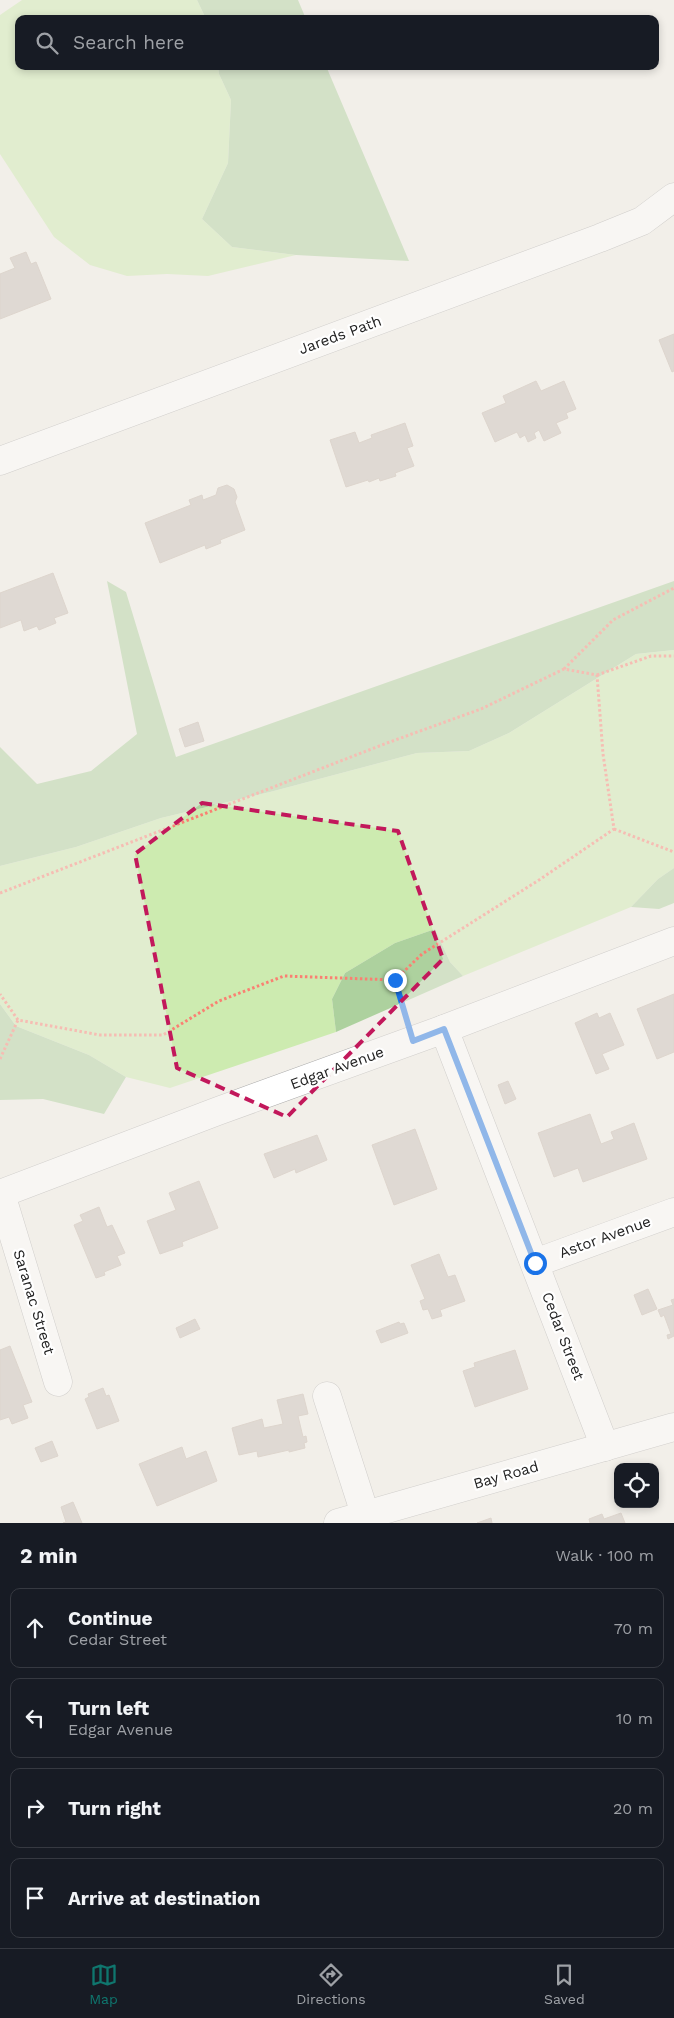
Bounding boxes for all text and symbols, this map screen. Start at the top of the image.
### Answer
search box [15,15,659,70]
icon: search [33,29,61,57]
text: Search here [73,31,184,54]
street label: Jareds Path [296,312,384,358]
route end [384,969,407,992]
street label: Edgar Avenue [288,1043,386,1093]
street label: Astor Avenue [557,1212,653,1262]
street label: Saranac Street [9,1247,59,1357]
route start [524,1252,547,1275]
street label: Cedar Street [538,1289,588,1383]
street label: Bay Road [471,1457,541,1493]
map controls [614,1463,659,1508]
button: locate [614,1463,659,1508]
text: 2 min [20,1543,77,1568]
text: Walk · 100 m [556,1546,654,1565]
text: Continue [68,1607,152,1630]
icon: ahead [21,1614,49,1642]
text: 70 m [614,1619,653,1638]
text: Cedar Street [68,1630,167,1649]
text: Turn left [68,1697,149,1720]
icon: left [21,1704,49,1732]
text: 10 m [616,1709,653,1728]
text: Edgar Avenue [68,1720,173,1739]
icon: right [21,1794,49,1822]
text: Turn right [68,1797,161,1820]
text: 20 m [613,1799,653,1818]
icon: arrive [21,1884,49,1912]
text: Arrive at destination [68,1887,260,1910]
tab: Map [89,1961,118,2007]
tab: Directions [296,1961,366,2007]
tab: Saved [544,1961,585,2007]

